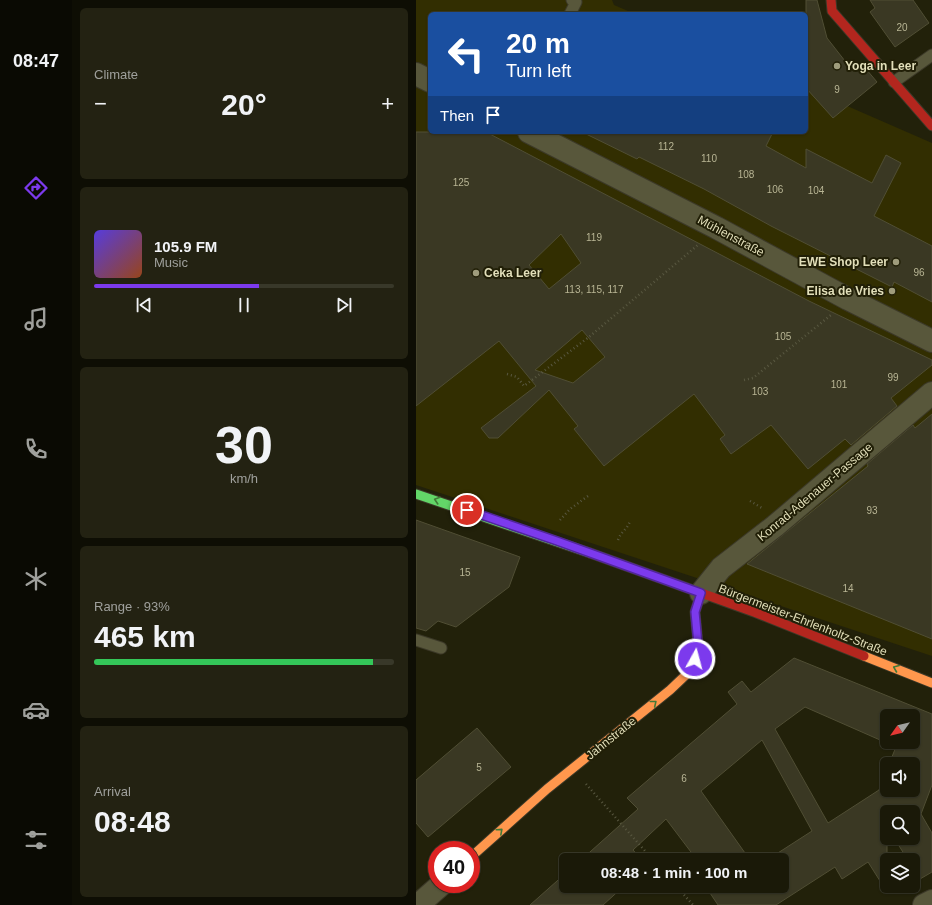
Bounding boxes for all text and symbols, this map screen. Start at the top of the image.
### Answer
house number: 20 [896,22,908,33]
icon: left [440,28,492,80]
text: 20 m [506,28,570,59]
text: 08:47 [13,51,59,71]
place label: Yoga in Leer [845,59,916,73]
text: Turn left [506,61,571,81]
marker: Yoga in Leer [832,61,842,71]
text: Climate [94,67,138,82]
house number: 9 [834,84,840,95]
text: 20° [221,88,267,121]
text: − [94,91,107,116]
text: + [381,91,394,116]
icon: arrive [482,104,504,126]
text: Then [440,107,474,124]
house number: 112 [658,141,674,152]
house number: 110 [701,153,717,164]
house number: 108 [738,169,755,180]
icon: directions [22,174,50,202]
house number: 125 [453,177,470,188]
house number: 106 [767,184,784,195]
house number: 104 [808,185,825,196]
street label: Mühlenstraße [695,213,767,260]
house number: 119 [586,232,602,243]
text: 105.9 FM [154,238,217,255]
text: Music [154,255,188,270]
place label: EWE Shop Leer [799,255,888,269]
marker: EWE Shop Leer [891,257,901,267]
place label: Ceka Leer [484,266,542,280]
house number: 96 [913,267,925,278]
marker: Ceka Leer [471,268,481,278]
house number: 113, 115, 117 [565,284,624,295]
place label: Elisa de Vries [807,284,884,298]
marker: Elisa de Vries [887,286,897,296]
icon: previous [133,294,155,316]
icon: pause [233,294,255,316]
icon: next [333,294,355,316]
icon: music [22,305,50,333]
house number: 105 [775,331,792,342]
house number: 99 [887,372,899,383]
house number: 101 [831,379,848,390]
house number: 103 [752,386,769,397]
text: 30 [215,416,273,474]
icon: phone [22,435,50,463]
street label: Konrad-Adenauer-Passage [755,440,875,544]
text: km/h [230,471,258,486]
pin [450,493,484,527]
one-way arrow [434,497,441,505]
icon: arrive [456,499,478,521]
house number: 93 [866,505,878,516]
icon: climate [22,565,50,593]
house number: 15 [459,567,471,578]
street label: Bürgermeister-Ehrlenholtz-Straße [717,581,890,659]
house number: 14 [842,583,854,594]
text: Range · 93% [94,599,170,614]
text: 465 km [94,620,196,653]
position arrow [674,638,716,680]
one-way arrow [892,665,899,673]
icon: car [22,696,50,724]
one-way arrow [649,701,656,708]
north arrow [880,709,920,749]
map controls [880,709,920,893]
street label: Jahnstraße [583,713,639,762]
button: sound [880,757,920,797]
house number: 5 [476,762,482,773]
house number: 6 [681,773,687,784]
text: Arrival [94,784,131,799]
text: 08:48 [94,805,171,838]
button: search [880,805,920,845]
icon: filters [22,826,50,854]
one-way arrow [495,829,503,836]
speed limit sign: 40 [428,841,480,893]
button: layers [880,853,920,893]
text: 08:48 · 1 min · 100 m [601,864,747,881]

